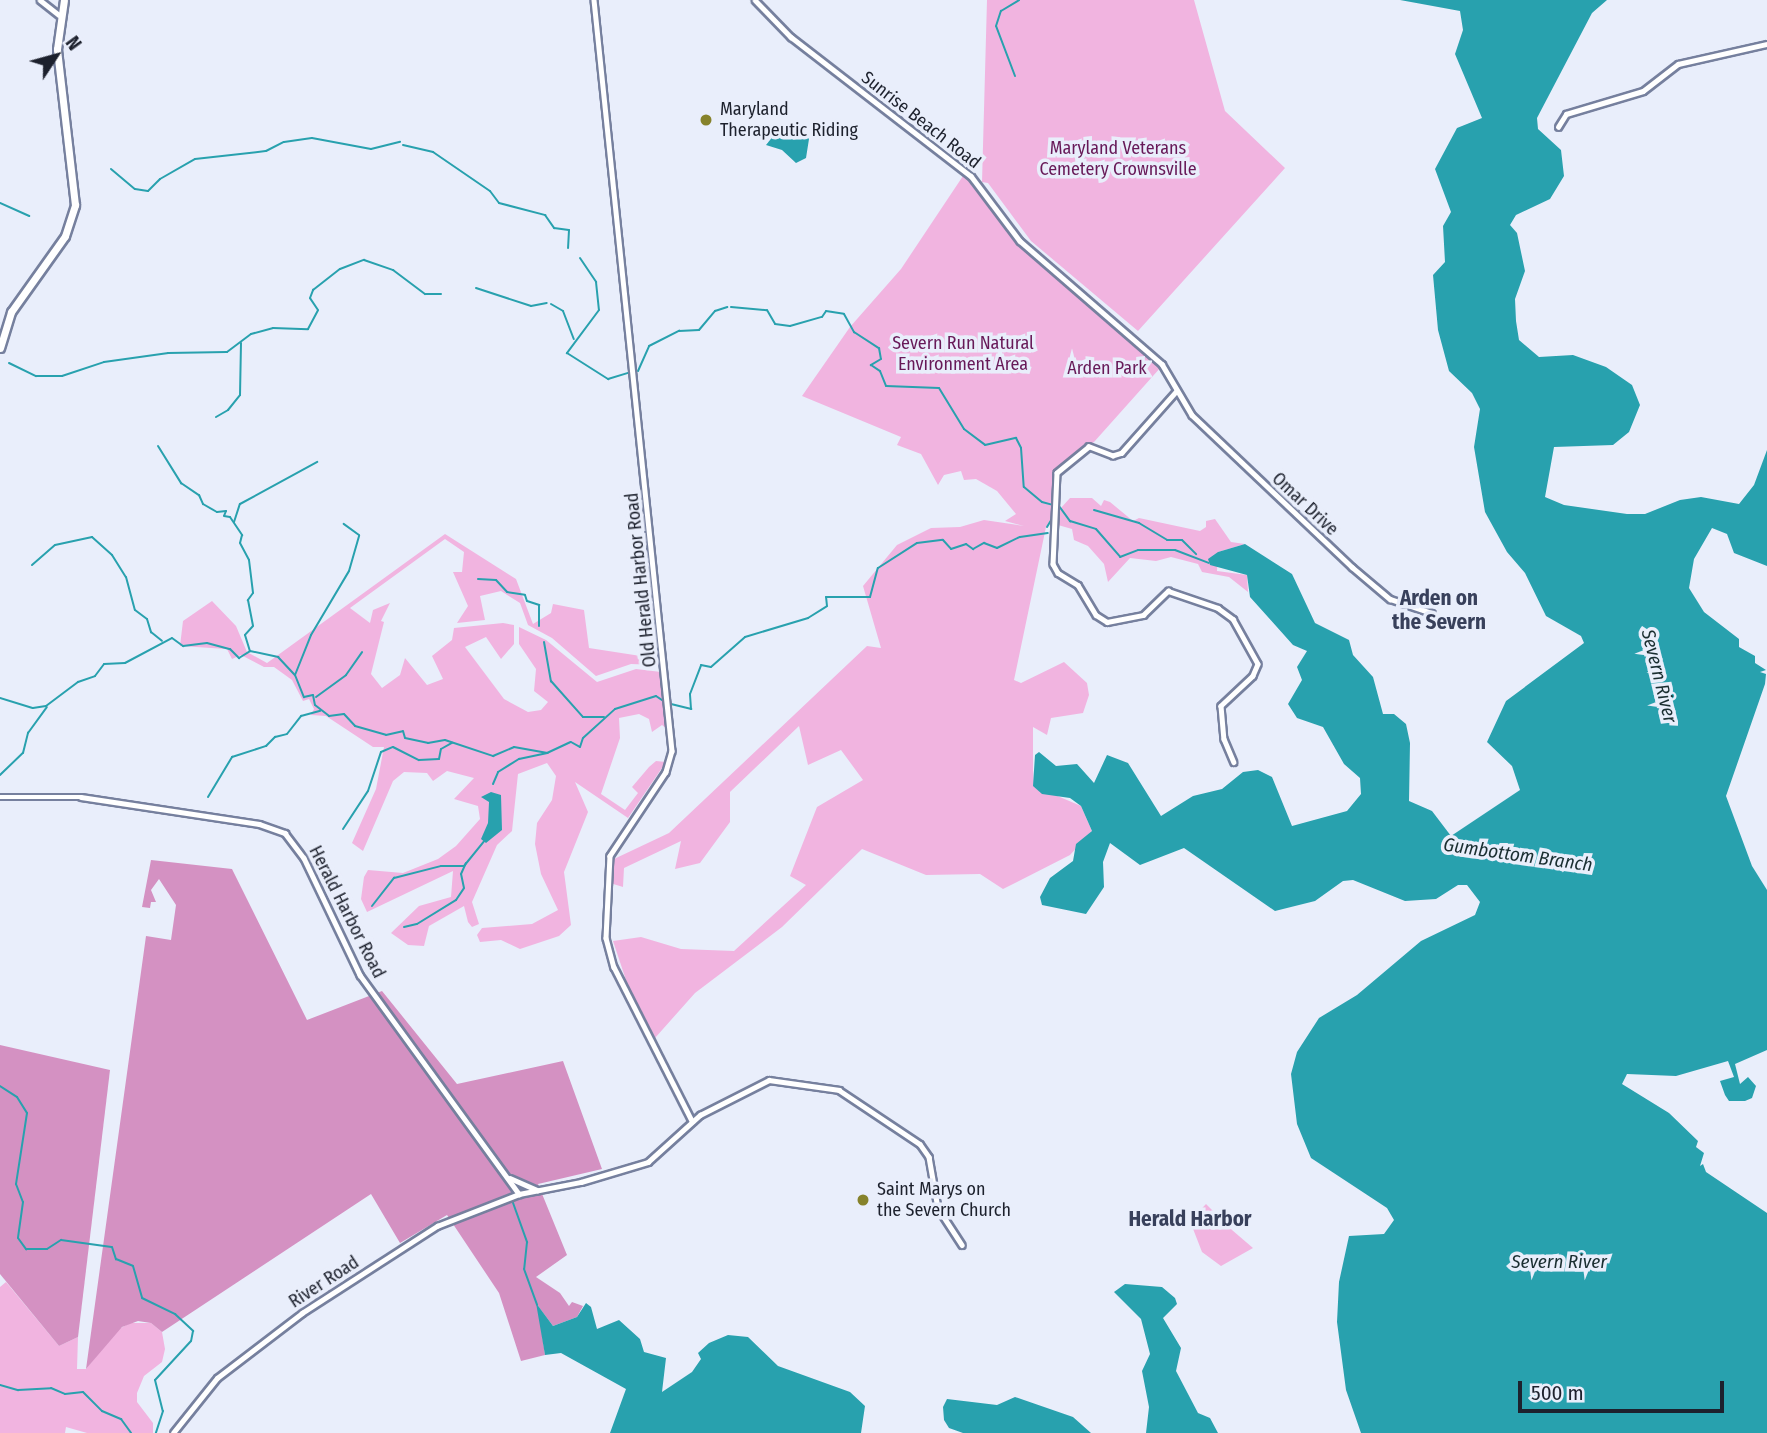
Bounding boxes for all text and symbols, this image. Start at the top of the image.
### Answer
north arrow [21,21,91,91]
text: N [61,32,86,55]
street label: Sunrise Beach Road [857,67,985,173]
place label: Maryland Therapeutic Riding [720,99,858,142]
marker: Maryland Therapeutic Riding [698,112,714,128]
park label: Maryland Veterans Cemetery Crownsville [1039,138,1197,180]
park label: Severn Run Natural Environment Area [892,333,1034,376]
park label: Arden Park [1067,357,1147,379]
street label: Omar Drive [1267,468,1343,540]
street label: Old Herald Harbor Road [621,492,661,668]
district label: Arden on the Severn [1392,585,1486,635]
water label: Severn River [1636,627,1682,725]
water label: Gumbottom Branch [1442,833,1594,877]
street label: Herald Harbor Road [304,842,390,982]
place label: Saint Marys on the Severn Church [877,1179,1011,1222]
marker: Saint Marys on the Severn Church [855,1192,871,1208]
district label: Herald Harbor [1128,1206,1252,1232]
street label: River Road [285,1251,363,1313]
water label: Severn River [1511,1251,1607,1273]
scale bar [1522,1366,1728,1410]
text: 500 m [1531,1380,1584,1406]

